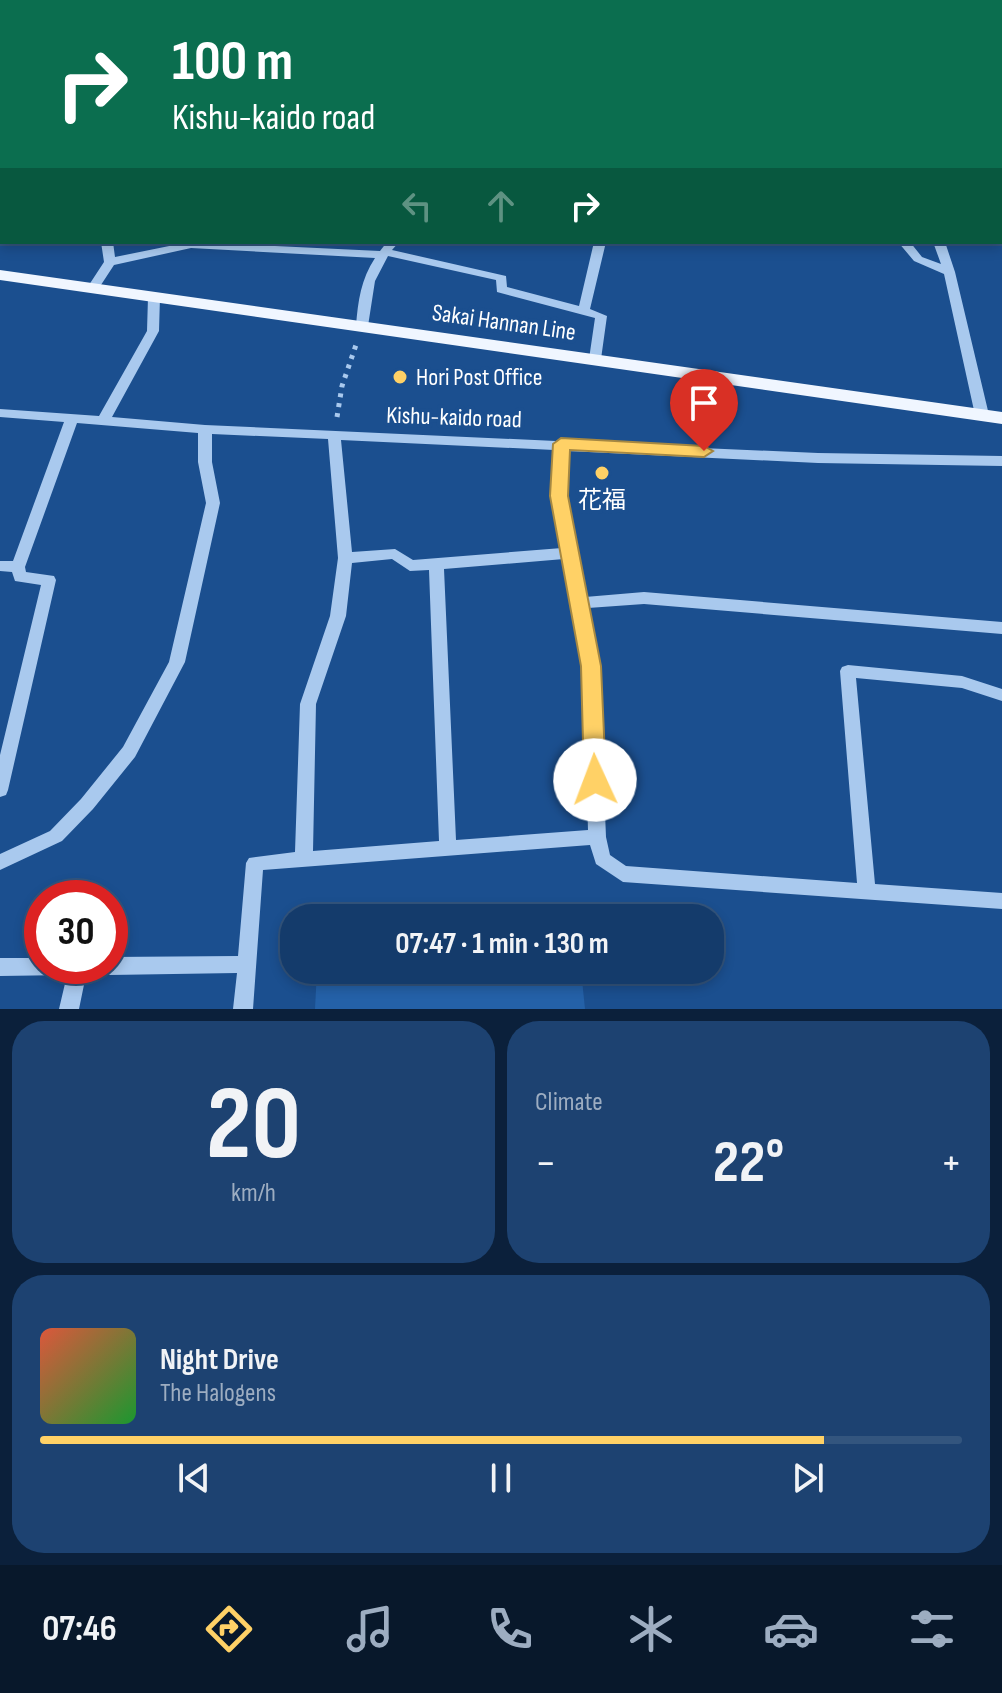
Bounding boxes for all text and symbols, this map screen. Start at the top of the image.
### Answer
text: 100 m [172,29,293,96]
icon: right [40,32,144,136]
text: Kishu-kaido road [172,97,375,140]
icon: left [395,184,439,228]
icon: ahead [479,184,523,228]
icon: right [563,184,607,228]
street label: Sakai Hannan Line [430,298,578,347]
place label: Hori Post Office [416,363,542,392]
marker: Hori Post Office [391,368,409,386]
pin [670,369,738,451]
icon: arrive [682,381,726,425]
street label: Kishu-kaido road [386,401,522,434]
marker: 花福 [593,464,611,482]
place label: 花福 [578,486,626,515]
position arrow [553,738,637,822]
speed limit sign: 30 [24,880,128,984]
text: 07:47 · 1 min · 130 m [395,926,609,962]
text: 20 [206,1063,301,1188]
text: Climate [535,1087,603,1118]
text: 22° [713,1127,784,1199]
text: − [535,1137,557,1190]
text: + [940,1137,962,1190]
text: km/h [231,1178,276,1209]
text: Night Drive [160,1342,279,1378]
text: The Halogens [160,1378,276,1409]
icon: previous [172,1456,216,1500]
icon: pause [479,1456,523,1500]
icon: next [786,1456,830,1500]
icon: directions [201,1601,257,1657]
icon: music [342,1601,398,1657]
icon: phone [482,1601,538,1657]
icon: climate [623,1601,679,1657]
icon: car [763,1601,819,1657]
icon: filters [904,1601,960,1657]
text: 07:46 [42,1608,117,1651]

